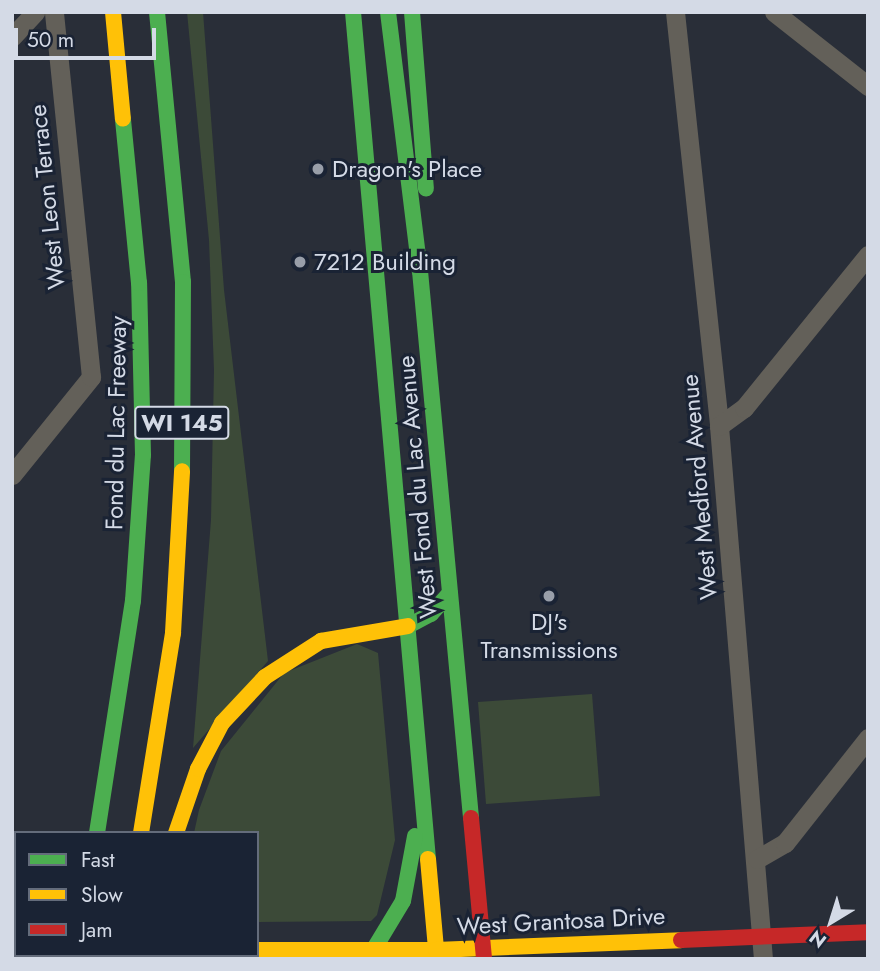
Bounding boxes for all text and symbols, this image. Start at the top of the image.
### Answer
scale bar [18,14,159,58]
text: 50 m [27,25,74,55]
street label: West Leon Terrace [23,103,71,291]
place label: Dragon's Place [332,155,482,183]
marker: Dragon's Place [310,161,326,177]
place label: 7212 Building [314,248,456,276]
marker: 7212 Building [292,254,308,270]
street label: Fond du Lac Freeway [100,316,132,530]
street label: West Fond du Lac Avenue [391,354,443,620]
street label: West Medford Avenue [675,373,723,601]
road number: WI 145 [133,404,231,442]
marker: DJ's Transmissions [541,588,557,604]
place label: DJ's Transmissions [480,608,618,664]
legend [14,831,259,957]
text: Fast [81,845,114,875]
text: Slow [81,880,123,910]
north arrow [796,887,866,957]
street label: West Grantosa Drive [456,901,666,941]
text: Jam [81,915,113,945]
text: N [804,924,832,954]

